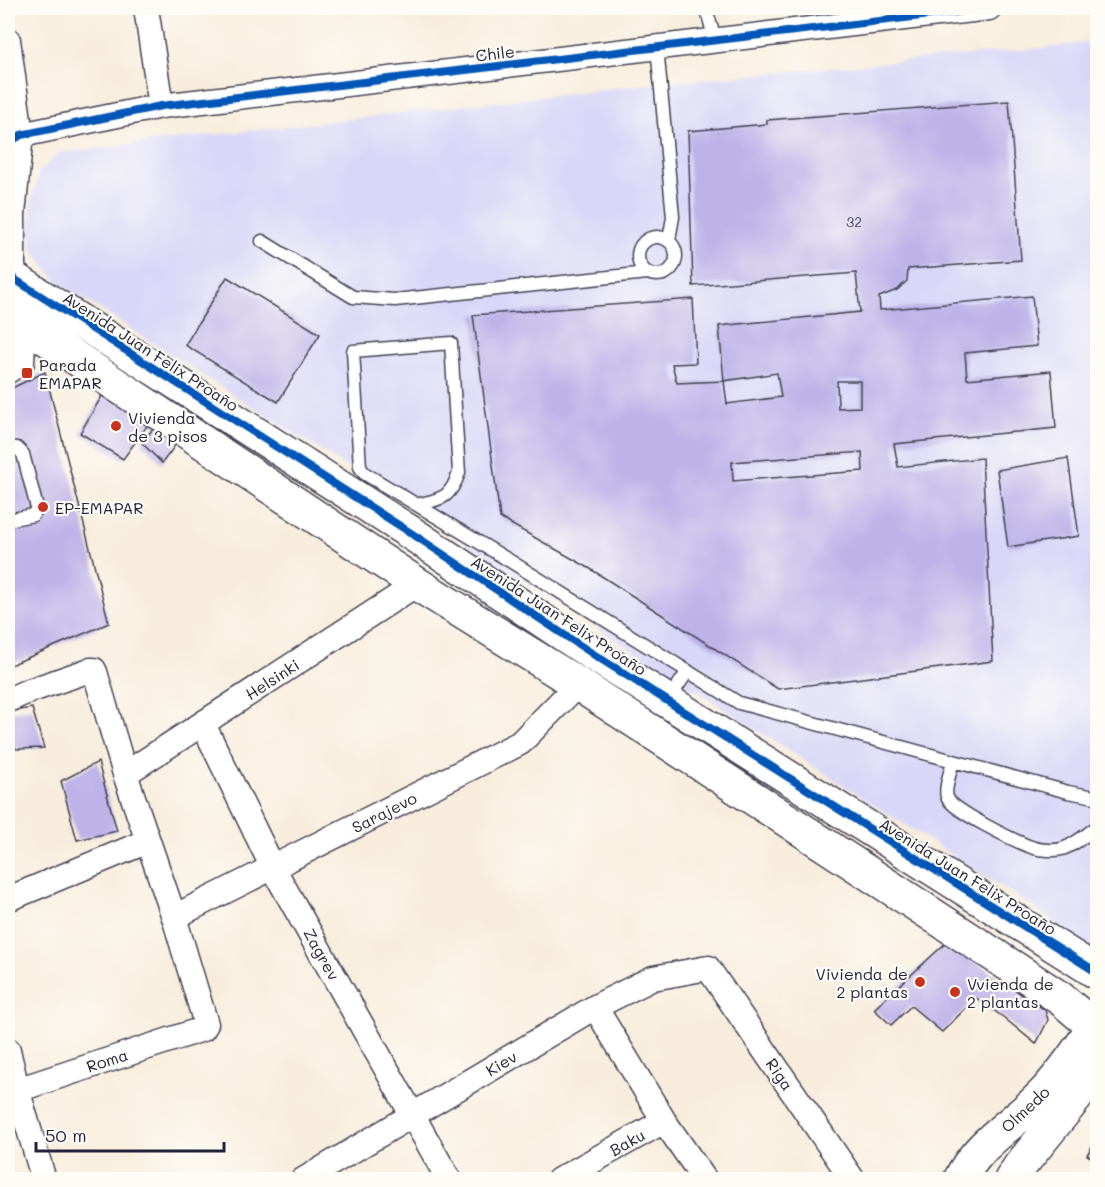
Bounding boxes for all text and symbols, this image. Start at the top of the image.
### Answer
street label: Chile [474,40,516,66]
house number: 32 [846,212,862,231]
street label: Avenida Juan Felix Proaño [59,286,243,416]
place label: Parada EMAPAR [39,354,102,393]
marker: Parada EMAPAR [20,366,34,380]
place label: Vivienda de 3 pisos [128,407,207,446]
marker: Vivienda de 3 pisos [109,419,123,433]
place label: EP-EMAPAR [55,497,144,518]
marker: EP-EMAPAR [36,500,50,514]
street label: Avenida Juan Felix Proaño [467,550,651,680]
street label: Helsinki [241,654,303,704]
street label: Sarajevo [348,787,420,837]
street label: Avenida Juan Felix Proaño [876,813,1060,939]
street label: Zagrev [299,924,345,984]
place label: Vivienda de 2 plantas [815,963,908,1002]
place label: Vvienda de 2 plantas [967,973,1054,1012]
marker: Vivienda de 2 plantas [913,975,927,989]
marker: Vvienda de 2 plantas [948,985,962,999]
street label: Roma [84,1043,130,1077]
street label: Kiev [481,1046,521,1080]
street label: Riga [762,1054,798,1094]
street label: Olmedo [996,1081,1054,1137]
scale bar [36,1115,224,1153]
text: 50 m [45,1123,87,1147]
street label: Baku [606,1124,648,1160]

